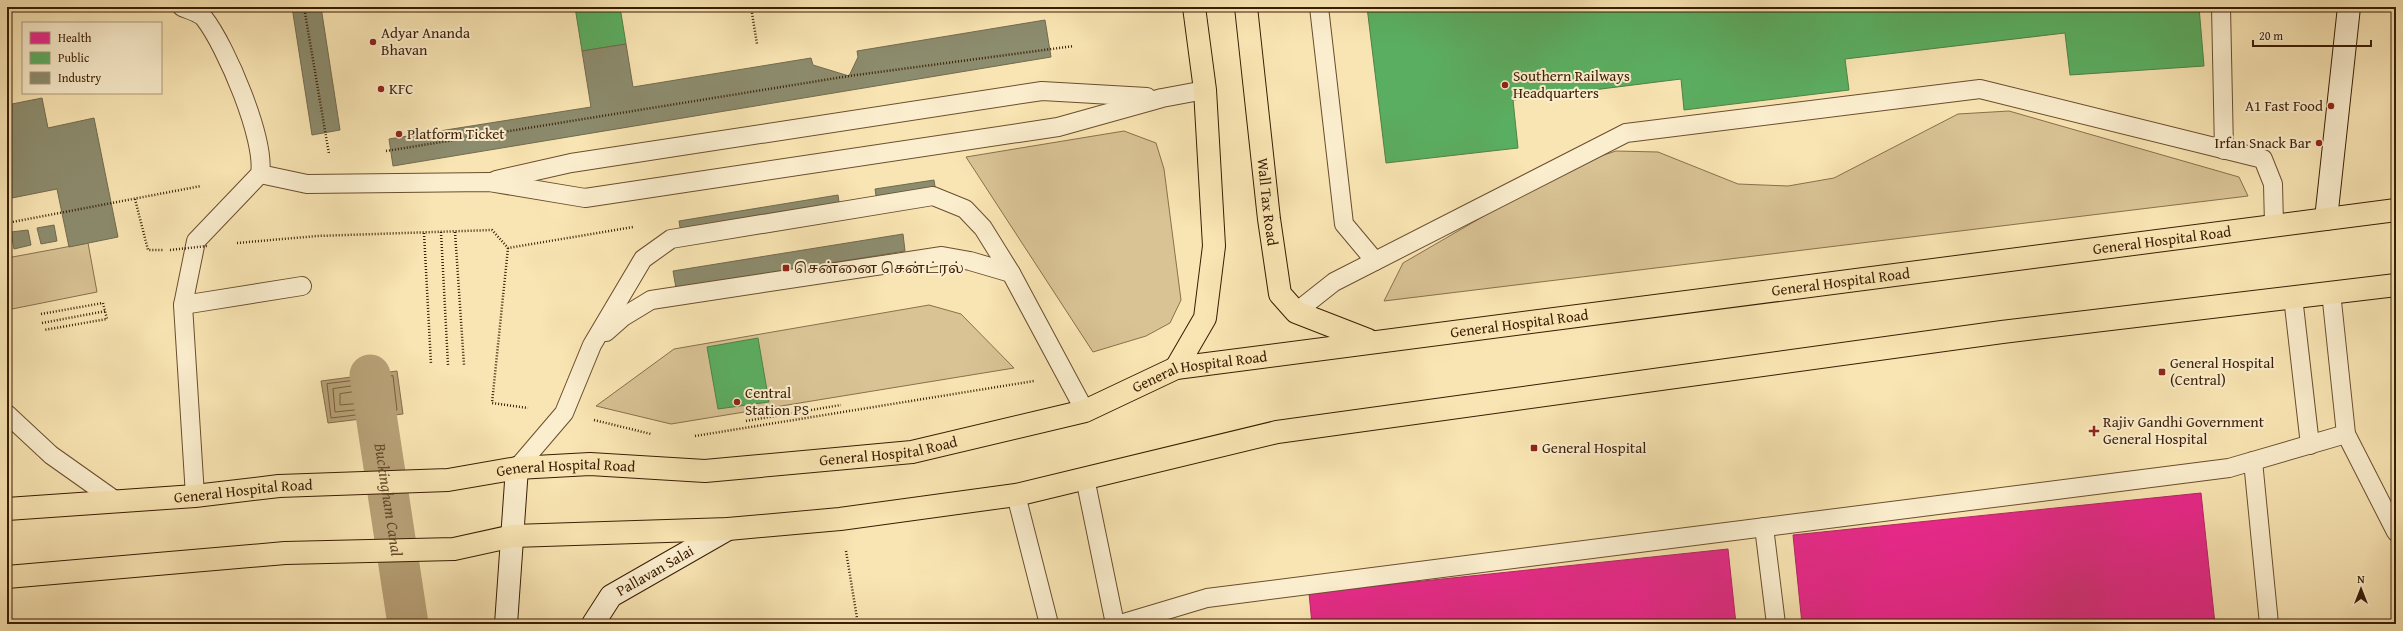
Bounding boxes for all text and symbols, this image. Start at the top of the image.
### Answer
legend [22,22,162,94]
place label: Adyar Ananda Bhavan [381,22,470,60]
scale bar [2253,22,2371,48]
text: 20 m [2259,27,2283,44]
text: Health [58,29,92,46]
marker: Adyar Ananda Bhavan [368,37,378,47]
text: Public [58,49,90,66]
place label: Southern Railways Headquarters [1513,65,1630,103]
text: Industry [58,69,101,86]
place label: KFC [389,78,413,99]
marker: Southern Railways Headquarters [1500,80,1510,90]
marker: KFC [376,84,386,94]
place label: A1 Fast Food [2245,95,2323,116]
marker: A1 Fast Food [2326,101,2336,111]
place label: Platform Ticket [407,123,505,144]
marker: Platform Ticket [394,129,404,139]
place label: Irfan Snack Bar [2215,132,2311,153]
marker: Irfan Snack Bar [2314,138,2324,148]
street label: Wall Tax Road [1252,157,1284,247]
street label: General Hospital Road [2091,220,2232,259]
place label: சென்னை சென்ட்ரல் [794,257,964,278]
street label: General Hospital Road [1770,262,1911,301]
marker: சென்னை சென்ட்ரல் [781,263,791,273]
street label: General Hospital Road [1449,304,1590,342]
street label: General Hospital Road [1128,345,1268,397]
place label: General Hospital (Central) [2170,352,2274,390]
marker: General Hospital (Central) [2157,367,2167,377]
place label: Central Station PS [745,382,809,420]
marker: Central Station PS [732,397,742,407]
place label: Rajiv Gandhi Government General Hospital [2103,411,2265,449]
marker: Rajiv Gandhi Government General Hospital [2088,425,2100,437]
street label: General Hospital Road [818,431,959,470]
place label: General Hospital [1542,437,1646,458]
water label: Buckingham Canal [368,440,410,558]
marker: General Hospital [1529,443,1539,453]
street label: General Hospital Road [495,453,636,481]
street label: General Hospital Road [173,474,313,507]
street label: Pallavan Salai [612,540,697,601]
north arrow [2341,569,2381,609]
text: N [2357,571,2365,587]

